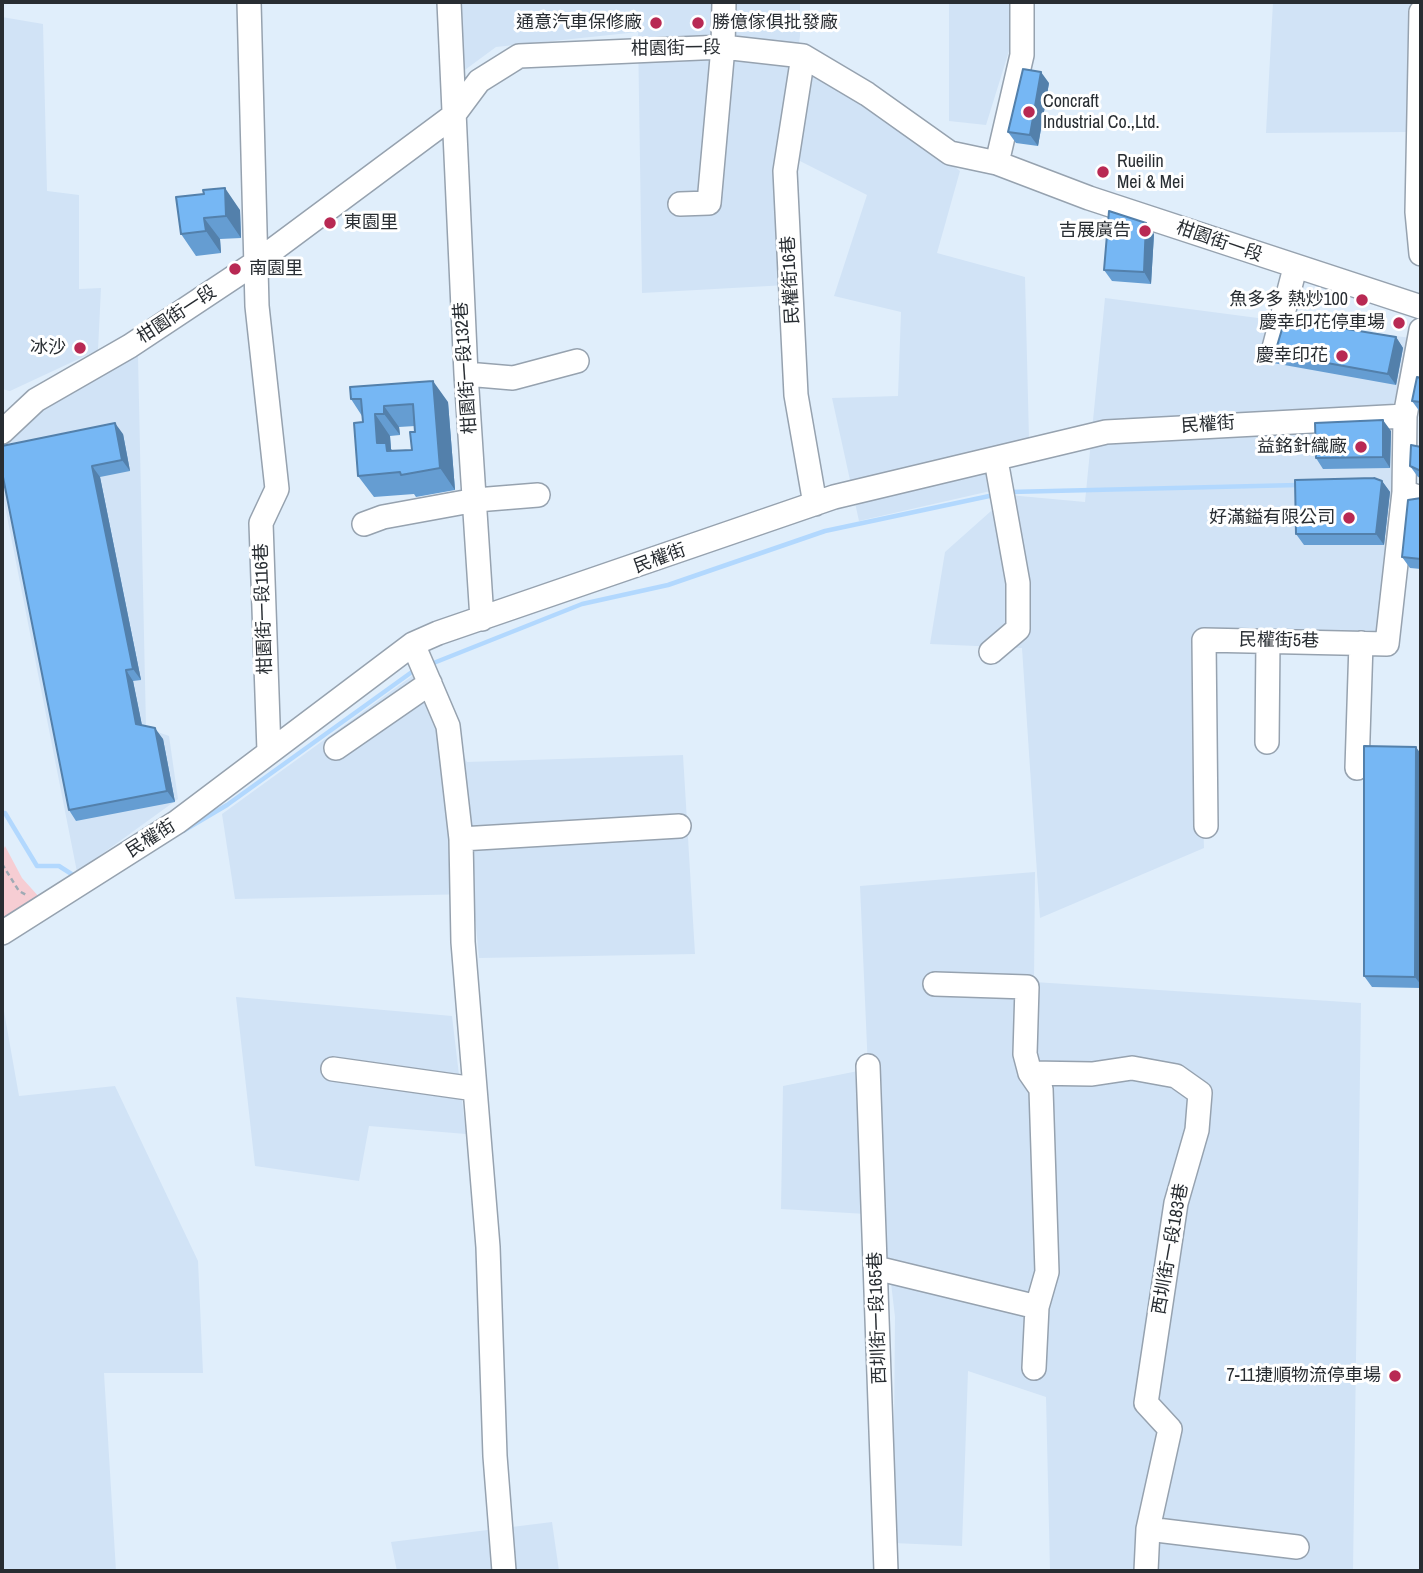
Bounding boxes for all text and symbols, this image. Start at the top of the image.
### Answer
place label: 通意汽車保修廠 [516,12,642,34]
place label: 勝億傢俱批發廠 [712,12,838,34]
marker: 通意汽車保修廠 [648,15,664,31]
marker: 勝億傢俱批發廠 [690,15,706,31]
street label: 柑園街一段 [631,37,721,61]
place label: Concraft Industrial Co.,Ltd. [1043,91,1160,134]
marker: Concraft Industrial Co.,Ltd. [1021,104,1037,120]
place label: Rueilin Mei & Mei [1117,151,1184,194]
marker: Rueilin Mei & Mei [1095,164,1111,180]
place label: 東園里 [344,212,398,234]
marker: 東園里 [322,215,338,231]
street label: 柑園街一段 [1173,217,1265,267]
place label: 吉展廣告 [1059,220,1131,242]
marker: 吉展廣告 [1137,223,1153,239]
street label: 民權街16巷 [778,235,804,325]
place label: 南園里 [249,258,303,280]
marker: 南園里 [227,261,243,277]
street label: 柑園街一段 [133,281,221,349]
place label: 魚多多 熱炒100 [1229,289,1348,311]
marker: 魚多多 熱炒100 [1354,292,1370,308]
street label: 柑園街一段132巷 [451,301,481,435]
place label: 慶幸印花停車場 [1259,312,1385,334]
marker: 慶幸印花停車場 [1391,315,1407,331]
place label: 冰沙 [30,337,66,359]
marker: 冰沙 [72,340,88,356]
place label: 慶幸印花 [1256,345,1328,367]
marker: 慶幸印花 [1334,348,1350,364]
street label: 民權街 [1180,412,1236,438]
place label: 益銘針織廠 [1257,436,1347,458]
marker: 益銘針織廠 [1353,439,1369,455]
place label: 好滿鎰有限公司 [1209,507,1335,529]
marker: 好滿鎰有限公司 [1341,510,1357,526]
street label: 民權街 [631,540,689,578]
street label: 柑園街一段116巷 [251,543,277,675]
street label: 民權街5巷 [1239,630,1319,652]
street label: 民權街 [122,816,180,862]
street label: 西圳街一段183巷 [1149,1182,1193,1316]
street label: 西圳街一段165巷 [865,1251,891,1385]
place label: 7-11捷順物流停車場 [1227,1365,1381,1387]
marker: 7-11捷順物流停車場 [1387,1368,1403,1384]

